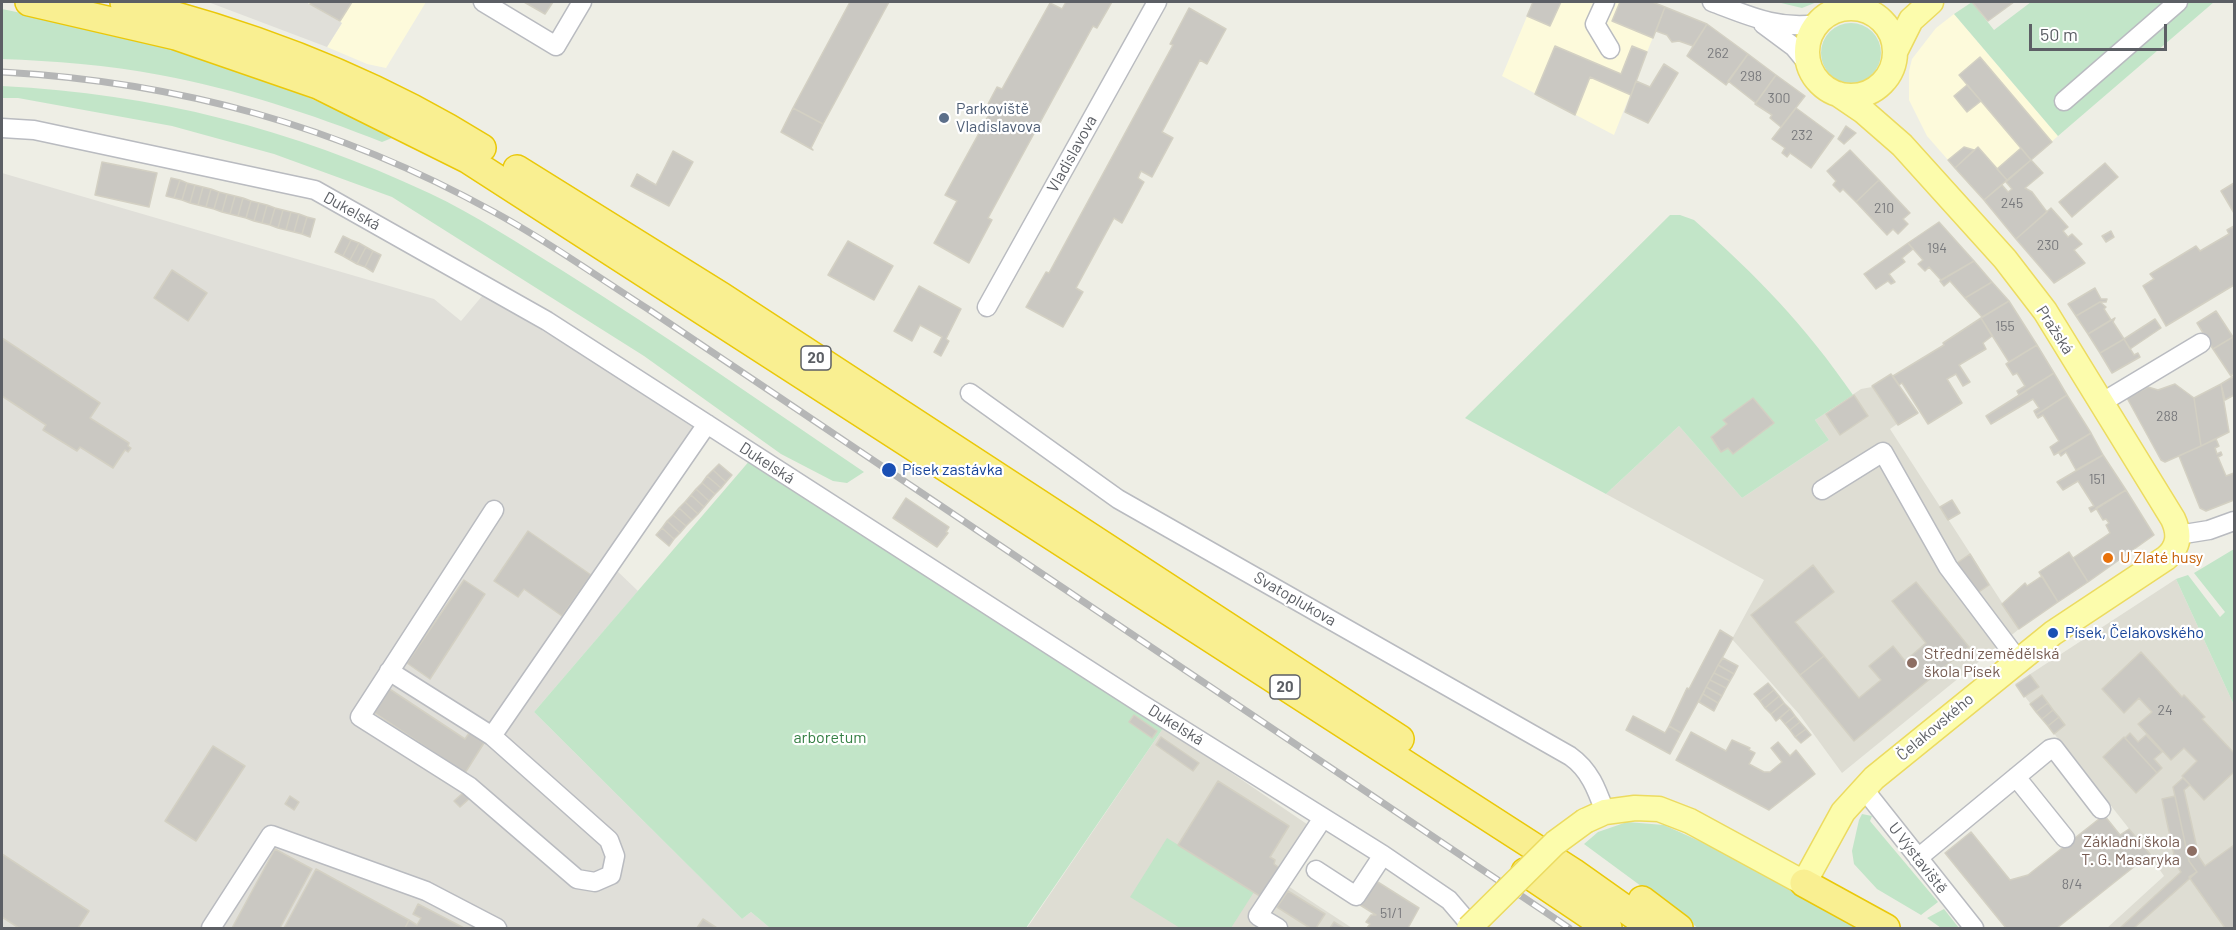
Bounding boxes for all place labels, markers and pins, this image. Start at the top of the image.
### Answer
place label: Parkoviště Vladislavova [956,99,1041,137]
marker: Parkoviště Vladislavova [937,111,951,125]
place label: Písek zastávka [902,460,1003,480]
marker: Písek zastávka [880,461,898,479]
place label: U Zlaté husy [2120,548,2203,568]
marker: U Zlaté husy [2101,551,2115,565]
place label: Písek, Čelakovského [2065,623,2204,643]
marker: Písek, Čelakovského [2046,626,2060,640]
place label: Střední zemědělská škola Písek [1924,644,2059,682]
marker: Střední zemědělská škola Písek [1905,656,1919,670]
place label: Základní škola T. G. Masaryka [2081,832,2180,870]
marker: Základní škola T. G. Masaryka [2185,844,2199,858]

